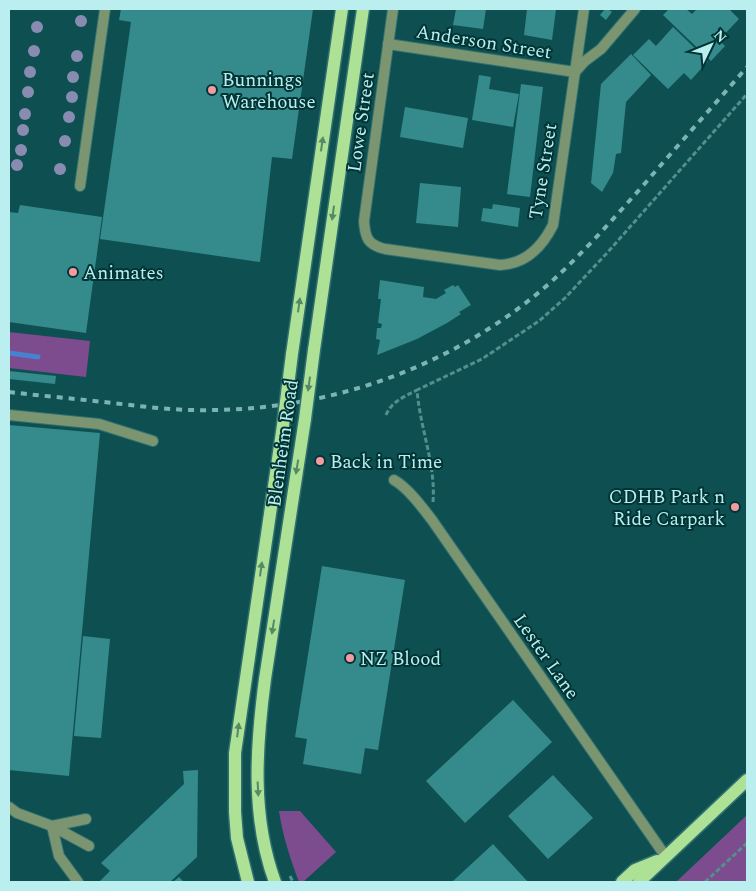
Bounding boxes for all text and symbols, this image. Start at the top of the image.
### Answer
street label: Anderson Street [414,17,554,68]
north arrow [686,20,736,70]
text: N [709,25,732,48]
place label: Bunnings Warehouse [222,66,316,117]
street label: Lowe Street [340,70,383,174]
marker: Bunnings Warehouse [206,84,218,96]
street label: Tyne Street [522,121,565,221]
one-way arrow [319,136,327,152]
one-way arrow [329,205,337,221]
place label: Animates [83,259,164,288]
marker: Animates [67,266,79,278]
one-way arrow [296,297,304,313]
one-way arrow [305,377,313,393]
street label: Blenheim Road [260,378,307,509]
place label: Back in Time [330,448,442,477]
marker: Back in Time [314,455,326,467]
one-way arrow [293,459,301,475]
place label: CDHB Park n Ride Carpark [609,483,725,534]
marker: CDHB Park n Ride Carpark [729,501,741,513]
one-way arrow [258,561,266,577]
street label: Lester Lane [506,608,586,706]
one-way arrow [268,620,276,636]
place label: NZ Blood [360,645,441,674]
marker: NZ Blood [344,652,356,664]
one-way arrow [234,722,242,738]
one-way arrow [254,781,262,797]

